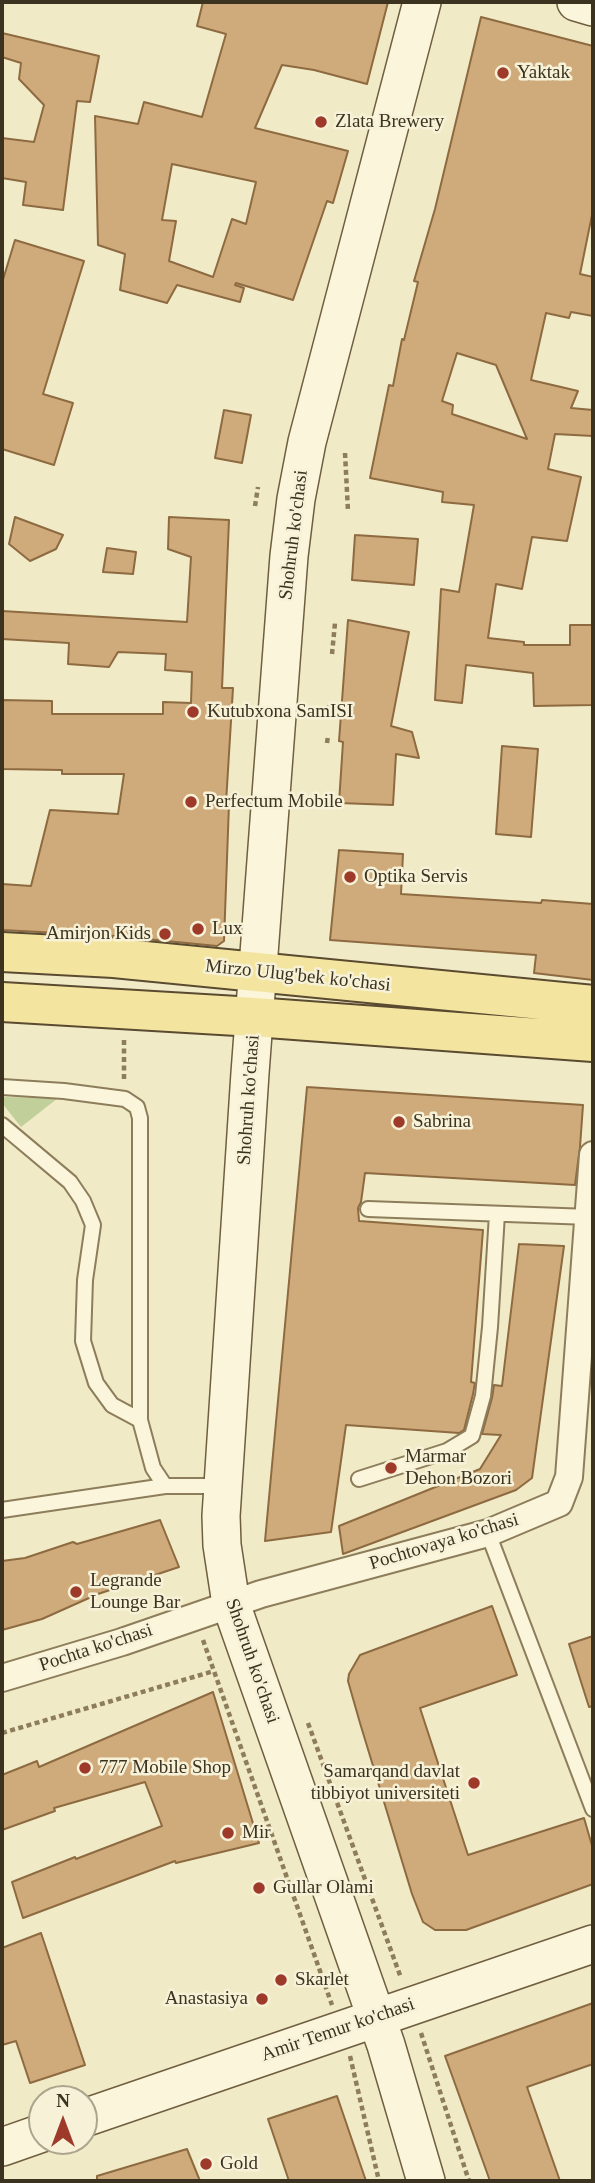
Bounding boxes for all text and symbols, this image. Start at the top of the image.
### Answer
place label: Yaktak [517,62,570,84]
marker: Yaktak [495,65,511,81]
place label: Zlata Brewery [335,111,444,133]
marker: Zlata Brewery [313,114,329,130]
street label: Shohruh ko'chasi [275,469,313,601]
place label: Kutubxona SamISI [207,701,353,723]
marker: Kutubxona SamISI [185,704,201,720]
place label: Perfectum Mobile [205,791,343,813]
marker: Perfectum Mobile [183,794,199,810]
place label: Optika Servis [364,866,468,888]
marker: Optika Servis [342,869,358,885]
place label: Lux [212,918,243,940]
marker: Lux [190,921,206,937]
place label: Amirjon Kids [46,923,151,945]
marker: Amirjon Kids [157,926,173,942]
street label: Mirzo Ulug'bek ko'chasi [204,955,392,997]
street label: Shohruh ko'chasi [233,1034,265,1166]
place label: Sabrina [413,1111,471,1133]
marker: Sabrina [391,1114,407,1130]
place label: Marmar Dehon Bozori [405,1446,512,1490]
marker: Marmar Dehon Bozori [383,1460,399,1476]
street label: Pochtovaya ko'chasi [367,1508,521,1576]
place label: Legrande Lounge Bar [90,1570,180,1614]
marker: Legrande Lounge Bar [68,1584,84,1600]
street label: Shohruh ko'chasi [220,1596,284,1726]
street label: Pochta ko'chasi [36,1619,156,1677]
place label: 777 Mobile Shop [99,1757,231,1779]
marker: 777 Mobile Shop [77,1760,93,1776]
place label: Samarqand davlat tibbiyot universiteti [311,1761,460,1805]
marker: Samarqand davlat tibbiyot universiteti [466,1775,482,1791]
place label: Mir [242,1822,270,1844]
marker: Mir [220,1825,236,1841]
place label: Gullar Olami [273,1877,374,1899]
marker: Gullar Olami [251,1880,267,1896]
place label: Skarlet [295,1969,349,1991]
marker: Skarlet [273,1972,289,1988]
place label: Anastasiya [165,1988,248,2010]
marker: Anastasiya [254,1991,270,2007]
street label: Amir Temur ko'chasi [258,1993,418,2067]
north arrow [28,2085,98,2155]
text: N [56,2090,70,2111]
place label: Gold [220,2153,258,2175]
marker: Gold [198,2156,214,2172]

